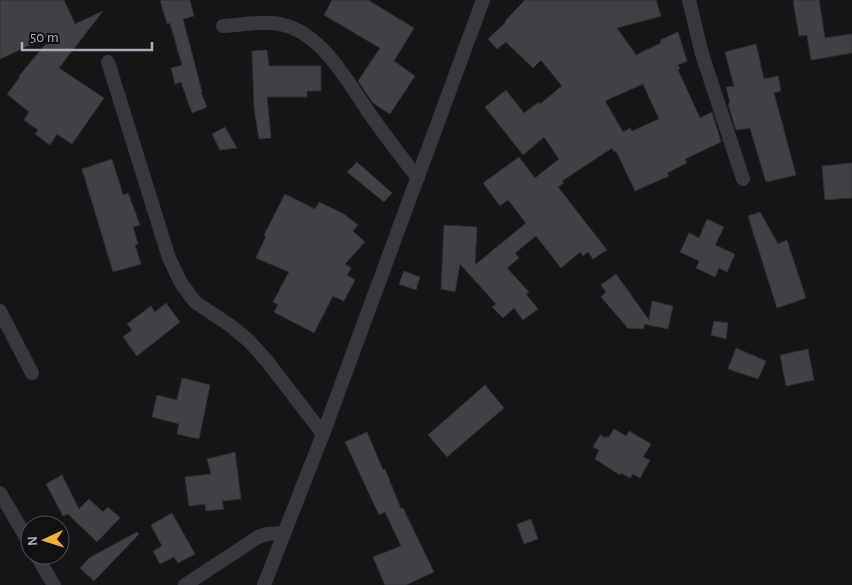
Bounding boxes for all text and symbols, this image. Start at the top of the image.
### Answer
scale bar [22,20,152,52]
text: 50 m [30,30,59,45]
north arrow [20,515,70,565]
text: N [26,535,40,546]

